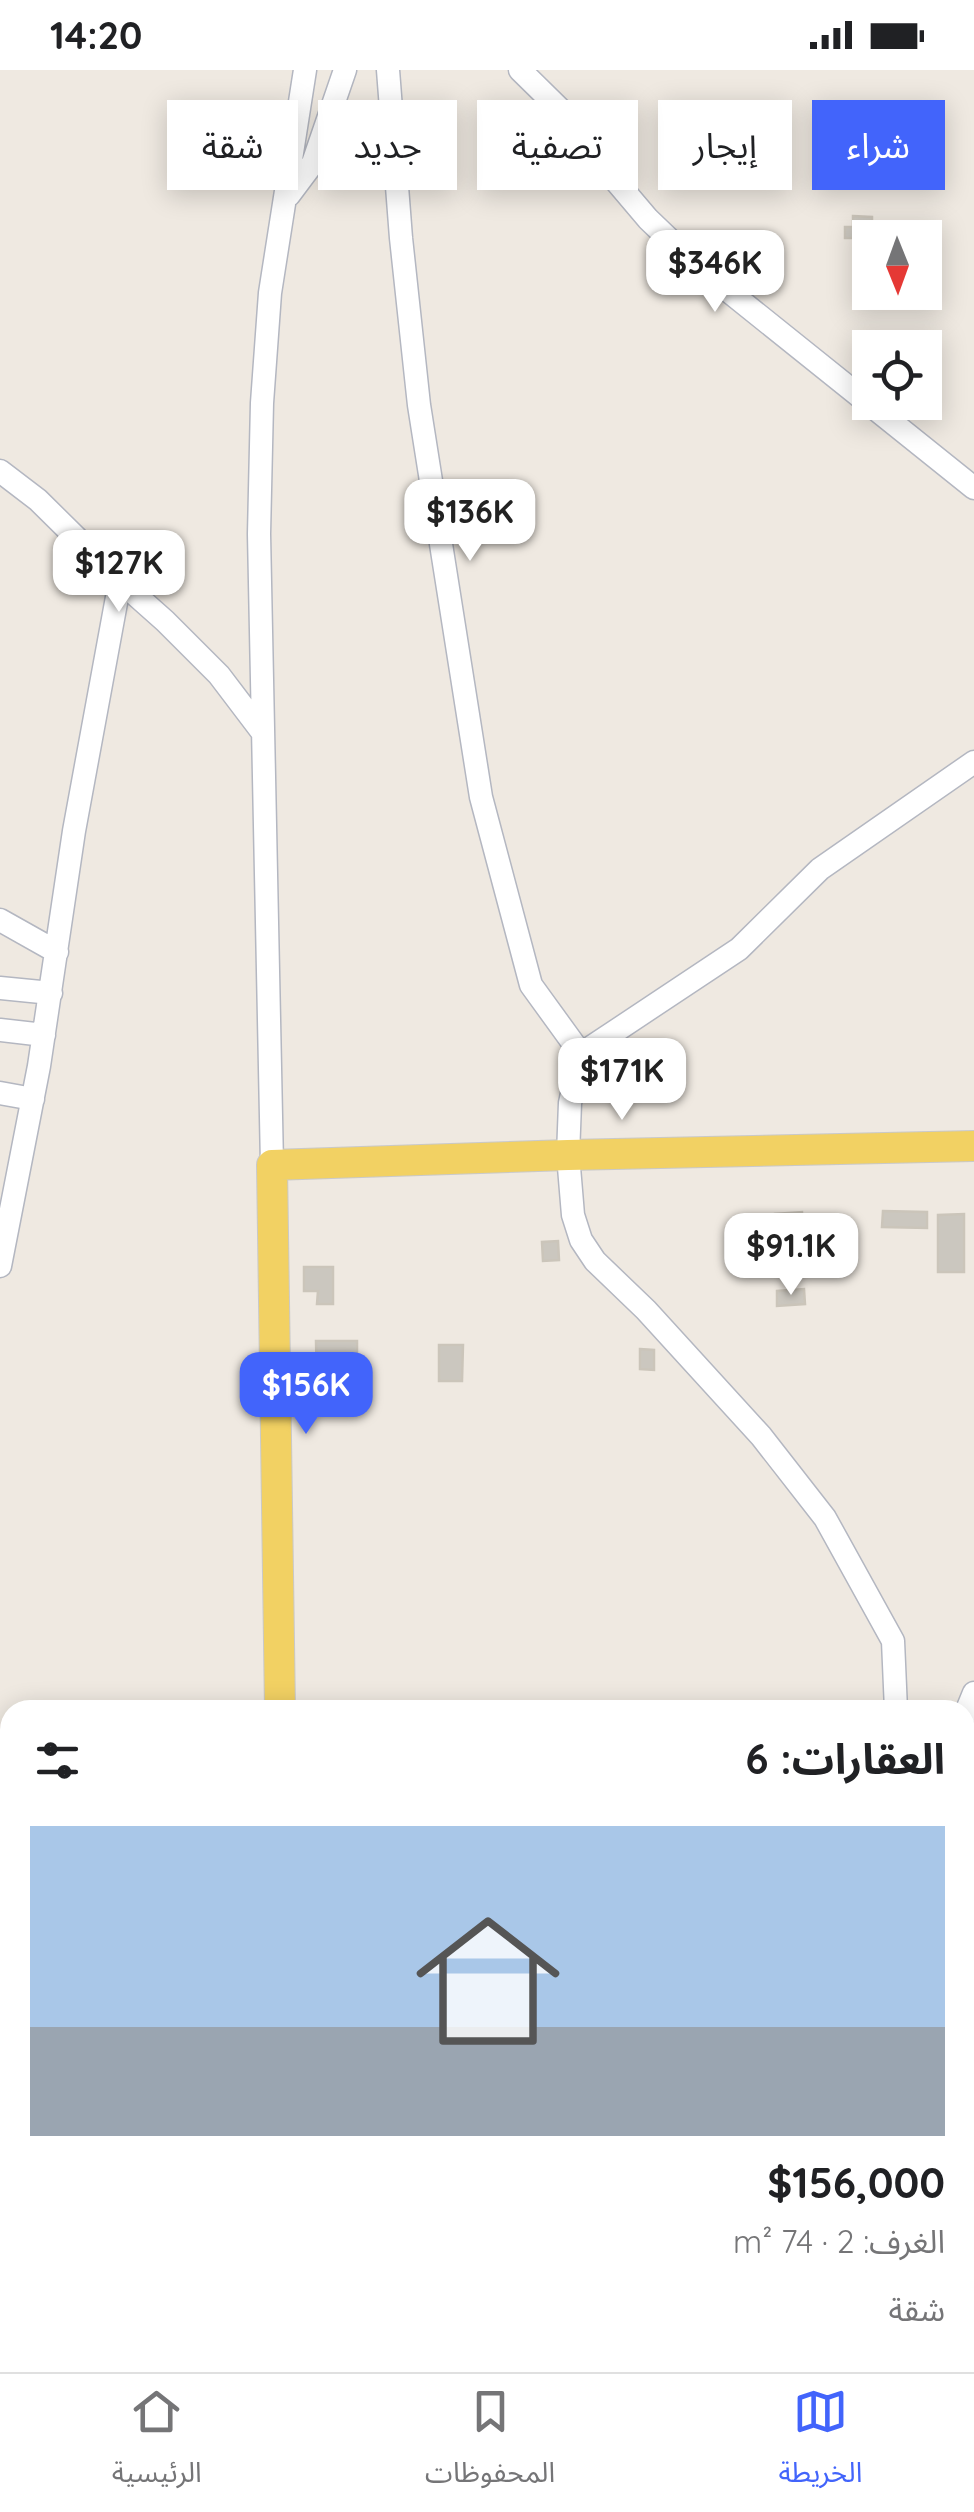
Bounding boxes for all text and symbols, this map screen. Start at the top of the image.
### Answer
text: 14:20 [50,11,142,59]
chip: شقة [167,100,298,190]
chip: جديد [318,100,457,190]
chip: تصفية [477,100,638,190]
chip: إيجار [658,100,792,190]
chip: شراء [812,100,945,190]
north arrow [852,220,942,310]
map controls [852,220,942,420]
pin: $346K [645,230,785,315]
text: $346K [668,242,762,282]
button: locate [852,330,942,420]
pin: $136K [400,479,540,564]
text: $136K [426,491,514,531]
pin: $127K [49,530,189,615]
text: $127K [75,542,163,582]
pin: $171K [552,1038,692,1123]
text: $171K [580,1050,664,1090]
pin: $91.1K [710,1213,872,1298]
text: $91.1K [746,1225,836,1265]
pin: $156K [236,1352,376,1437]
text: $156K [262,1364,350,1404]
text: العقارات: 6 [745,1732,945,1785]
icon: filters [30,1733,85,1788]
icon: home [398,1891,578,2071]
text: $156,000 [767,2156,945,2209]
text: الغرف: 2 · 74 m² [733,2221,945,2261]
text: شقة [889,2289,945,2329]
tab: الرئيسية [112,2384,202,2503]
tab: المحفوظات [425,2384,555,2503]
tab: الخريطة [778,2384,862,2503]

